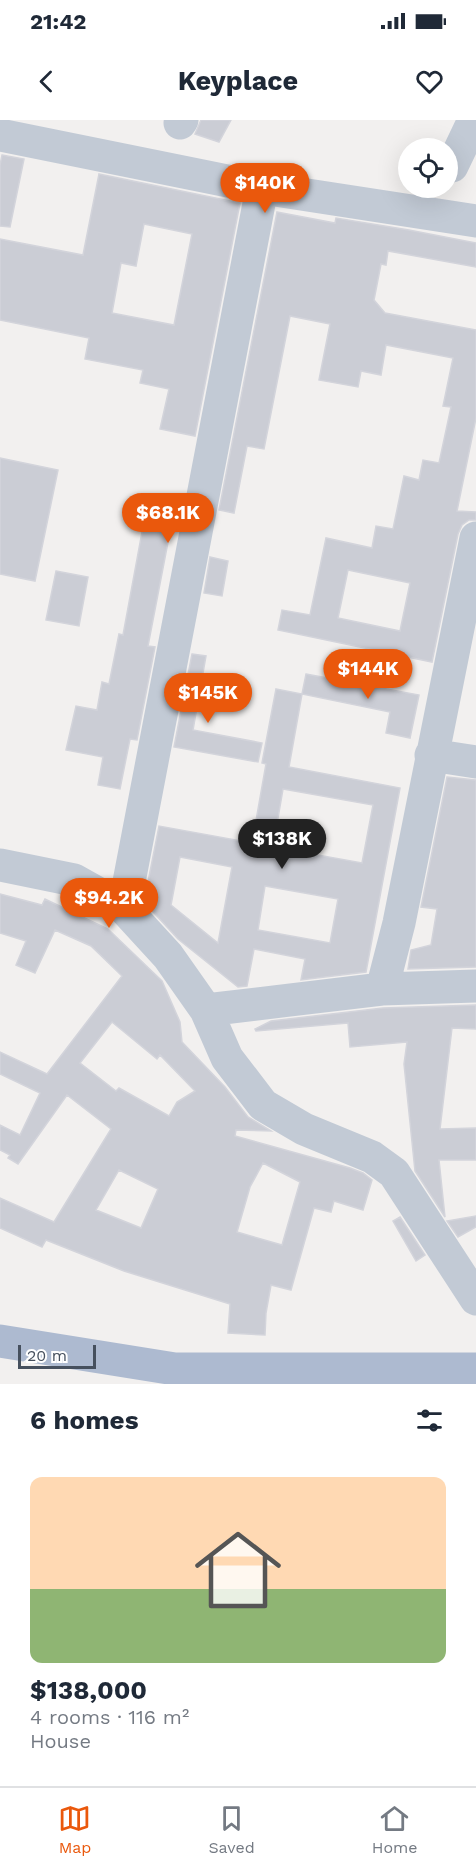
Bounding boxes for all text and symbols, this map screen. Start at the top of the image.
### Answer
text: 21:42 [30,9,86,34]
icon: back [30,65,63,98]
text: Keyplace [178,65,298,97]
icon: heart [413,65,446,98]
map controls [398,138,458,198]
button: locate [398,138,458,198]
pin: $140K [223,163,307,214]
text: $140K [234,170,296,194]
pin: $68.1K [119,493,217,544]
text: $68.1K [136,500,200,524]
pin: $144K [326,649,410,700]
text: $144K [337,656,399,680]
pin: $145K [166,673,250,724]
text: $145K [178,680,238,704]
pin: $138K [240,819,324,870]
text: $138K [252,826,312,850]
pin: $94.2K [60,878,158,929]
text: $94.2K [74,885,144,909]
scale bar [18,1342,96,1370]
text: 20 m [27,1346,67,1365]
icon: filters [413,1404,446,1437]
text: 6 homes [30,1405,139,1435]
icon: home [184,1516,292,1624]
text: $138,000 [30,1675,147,1705]
text: 4 rooms · 116 m² [30,1705,189,1729]
text: House [30,1729,91,1753]
tab: Map [58,1802,91,1857]
tab: Saved [208,1802,255,1857]
tab: Home [372,1802,418,1857]

